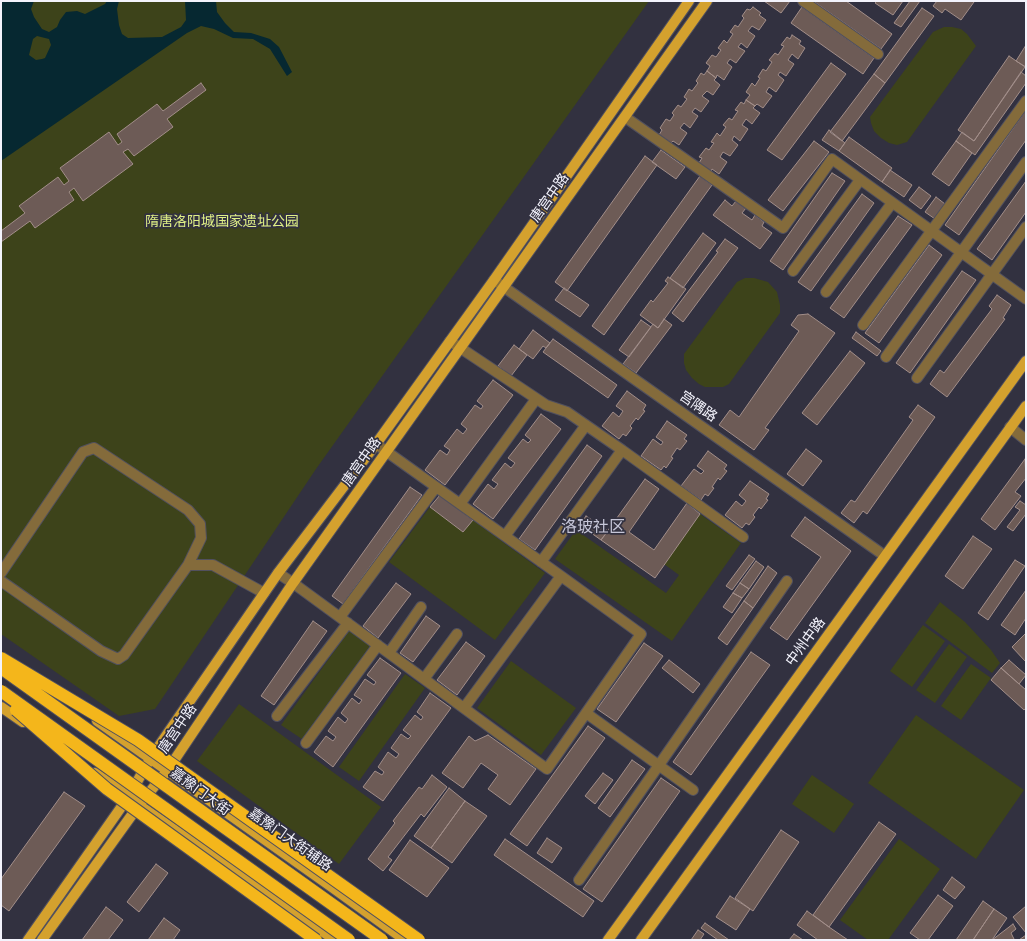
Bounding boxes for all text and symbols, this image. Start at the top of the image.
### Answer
street label: 唐宫中路 [527,170,573,226]
park label: 隋唐洛阳城国家遗址公园 [145,214,299,230]
street label: 宫隅路 [676,388,720,426]
street label: 唐宫中路 [339,434,385,490]
district label: 洛玻社区 [561,518,625,538]
street label: 中州中路 [783,614,829,670]
street label: 唐宫中路 [155,701,201,757]
street label: 嘉豫门大街 [167,765,233,819]
street label: 嘉豫门大街辅路 [245,805,335,875]

